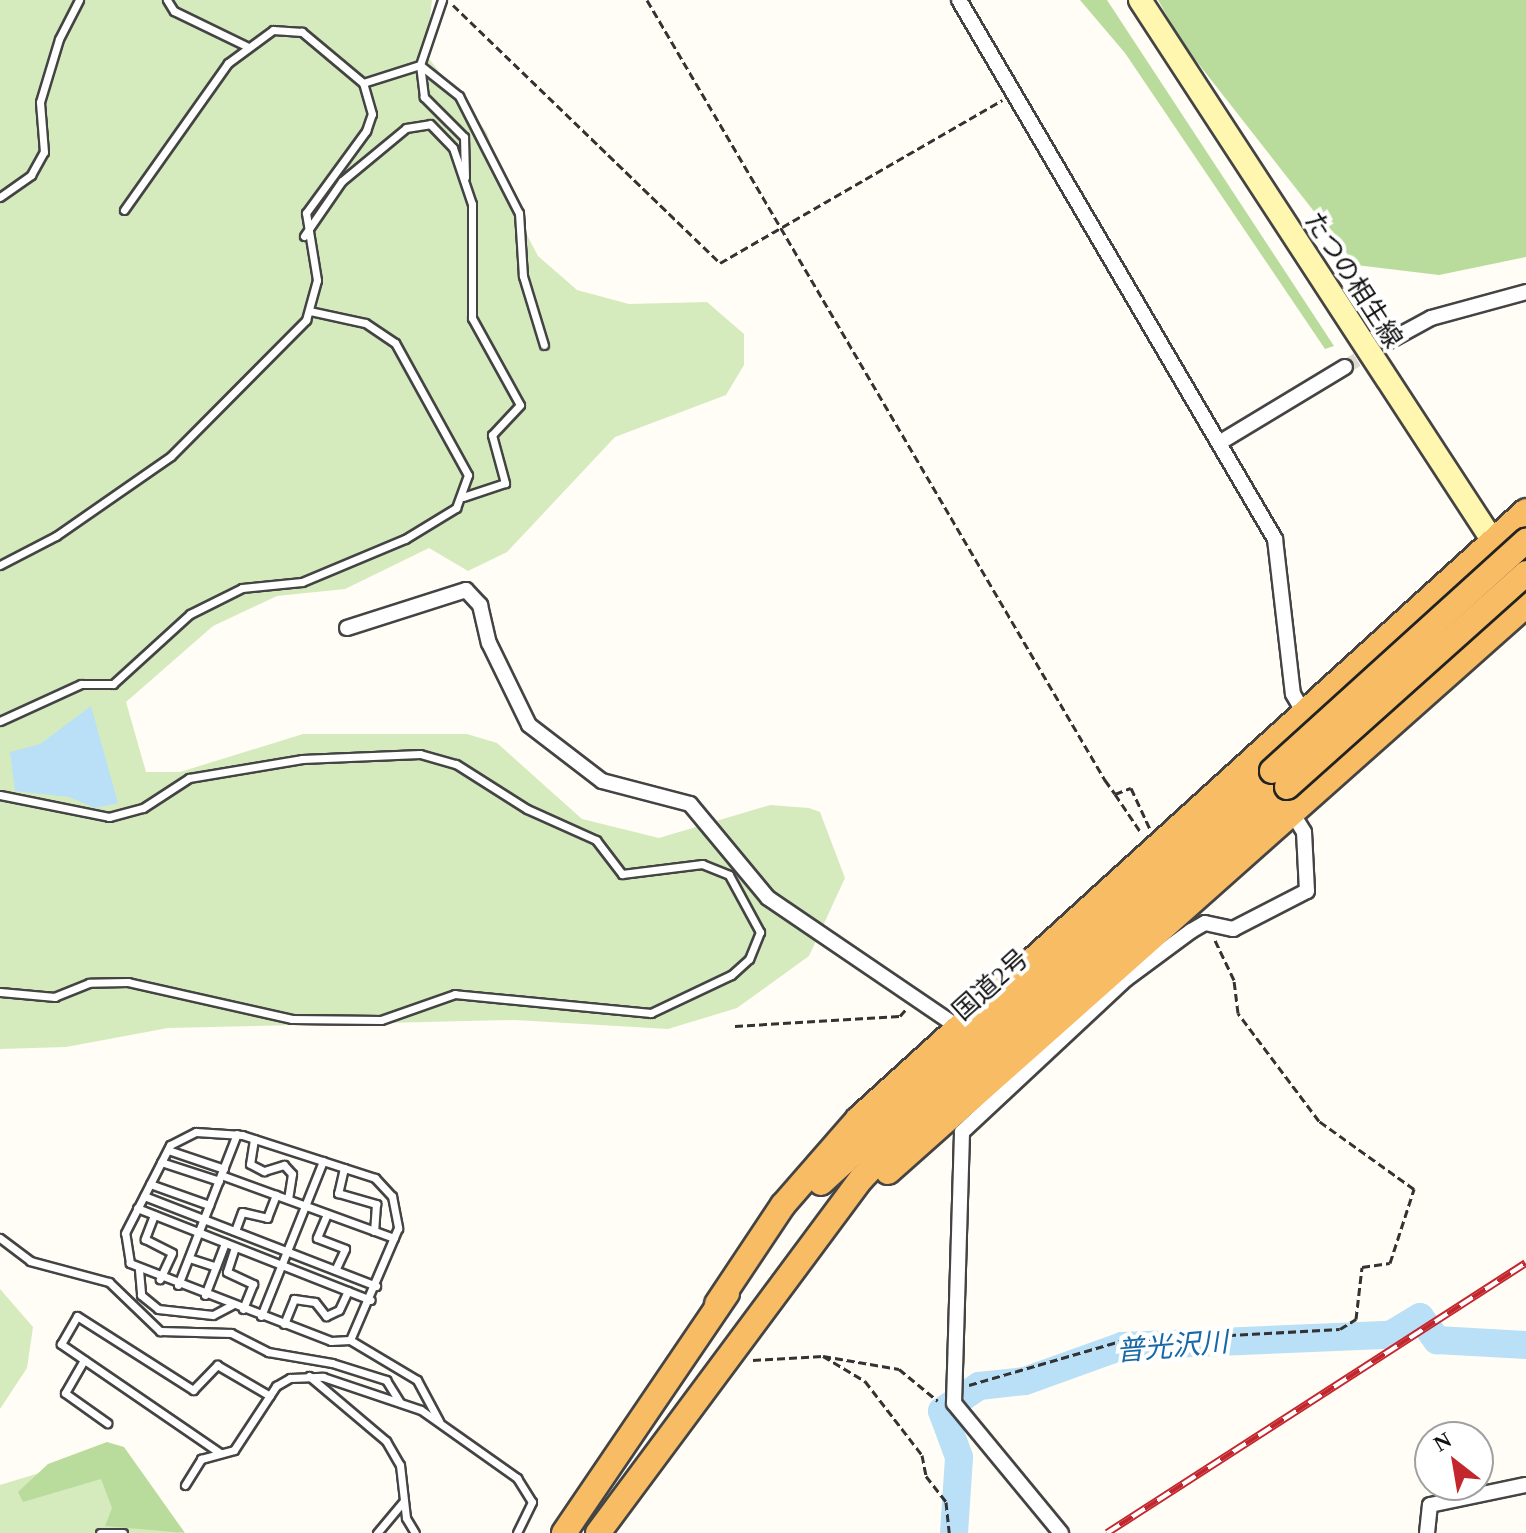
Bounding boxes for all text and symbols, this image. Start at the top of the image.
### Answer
street label: たつの相生線 [1297,206,1409,354]
street label: 国道2号 [947,943,1035,1027]
water label: 普光沢川 [1115,1325,1229,1369]
north arrow [1414,1421,1494,1501]
text: N [1429,1427,1456,1457]

